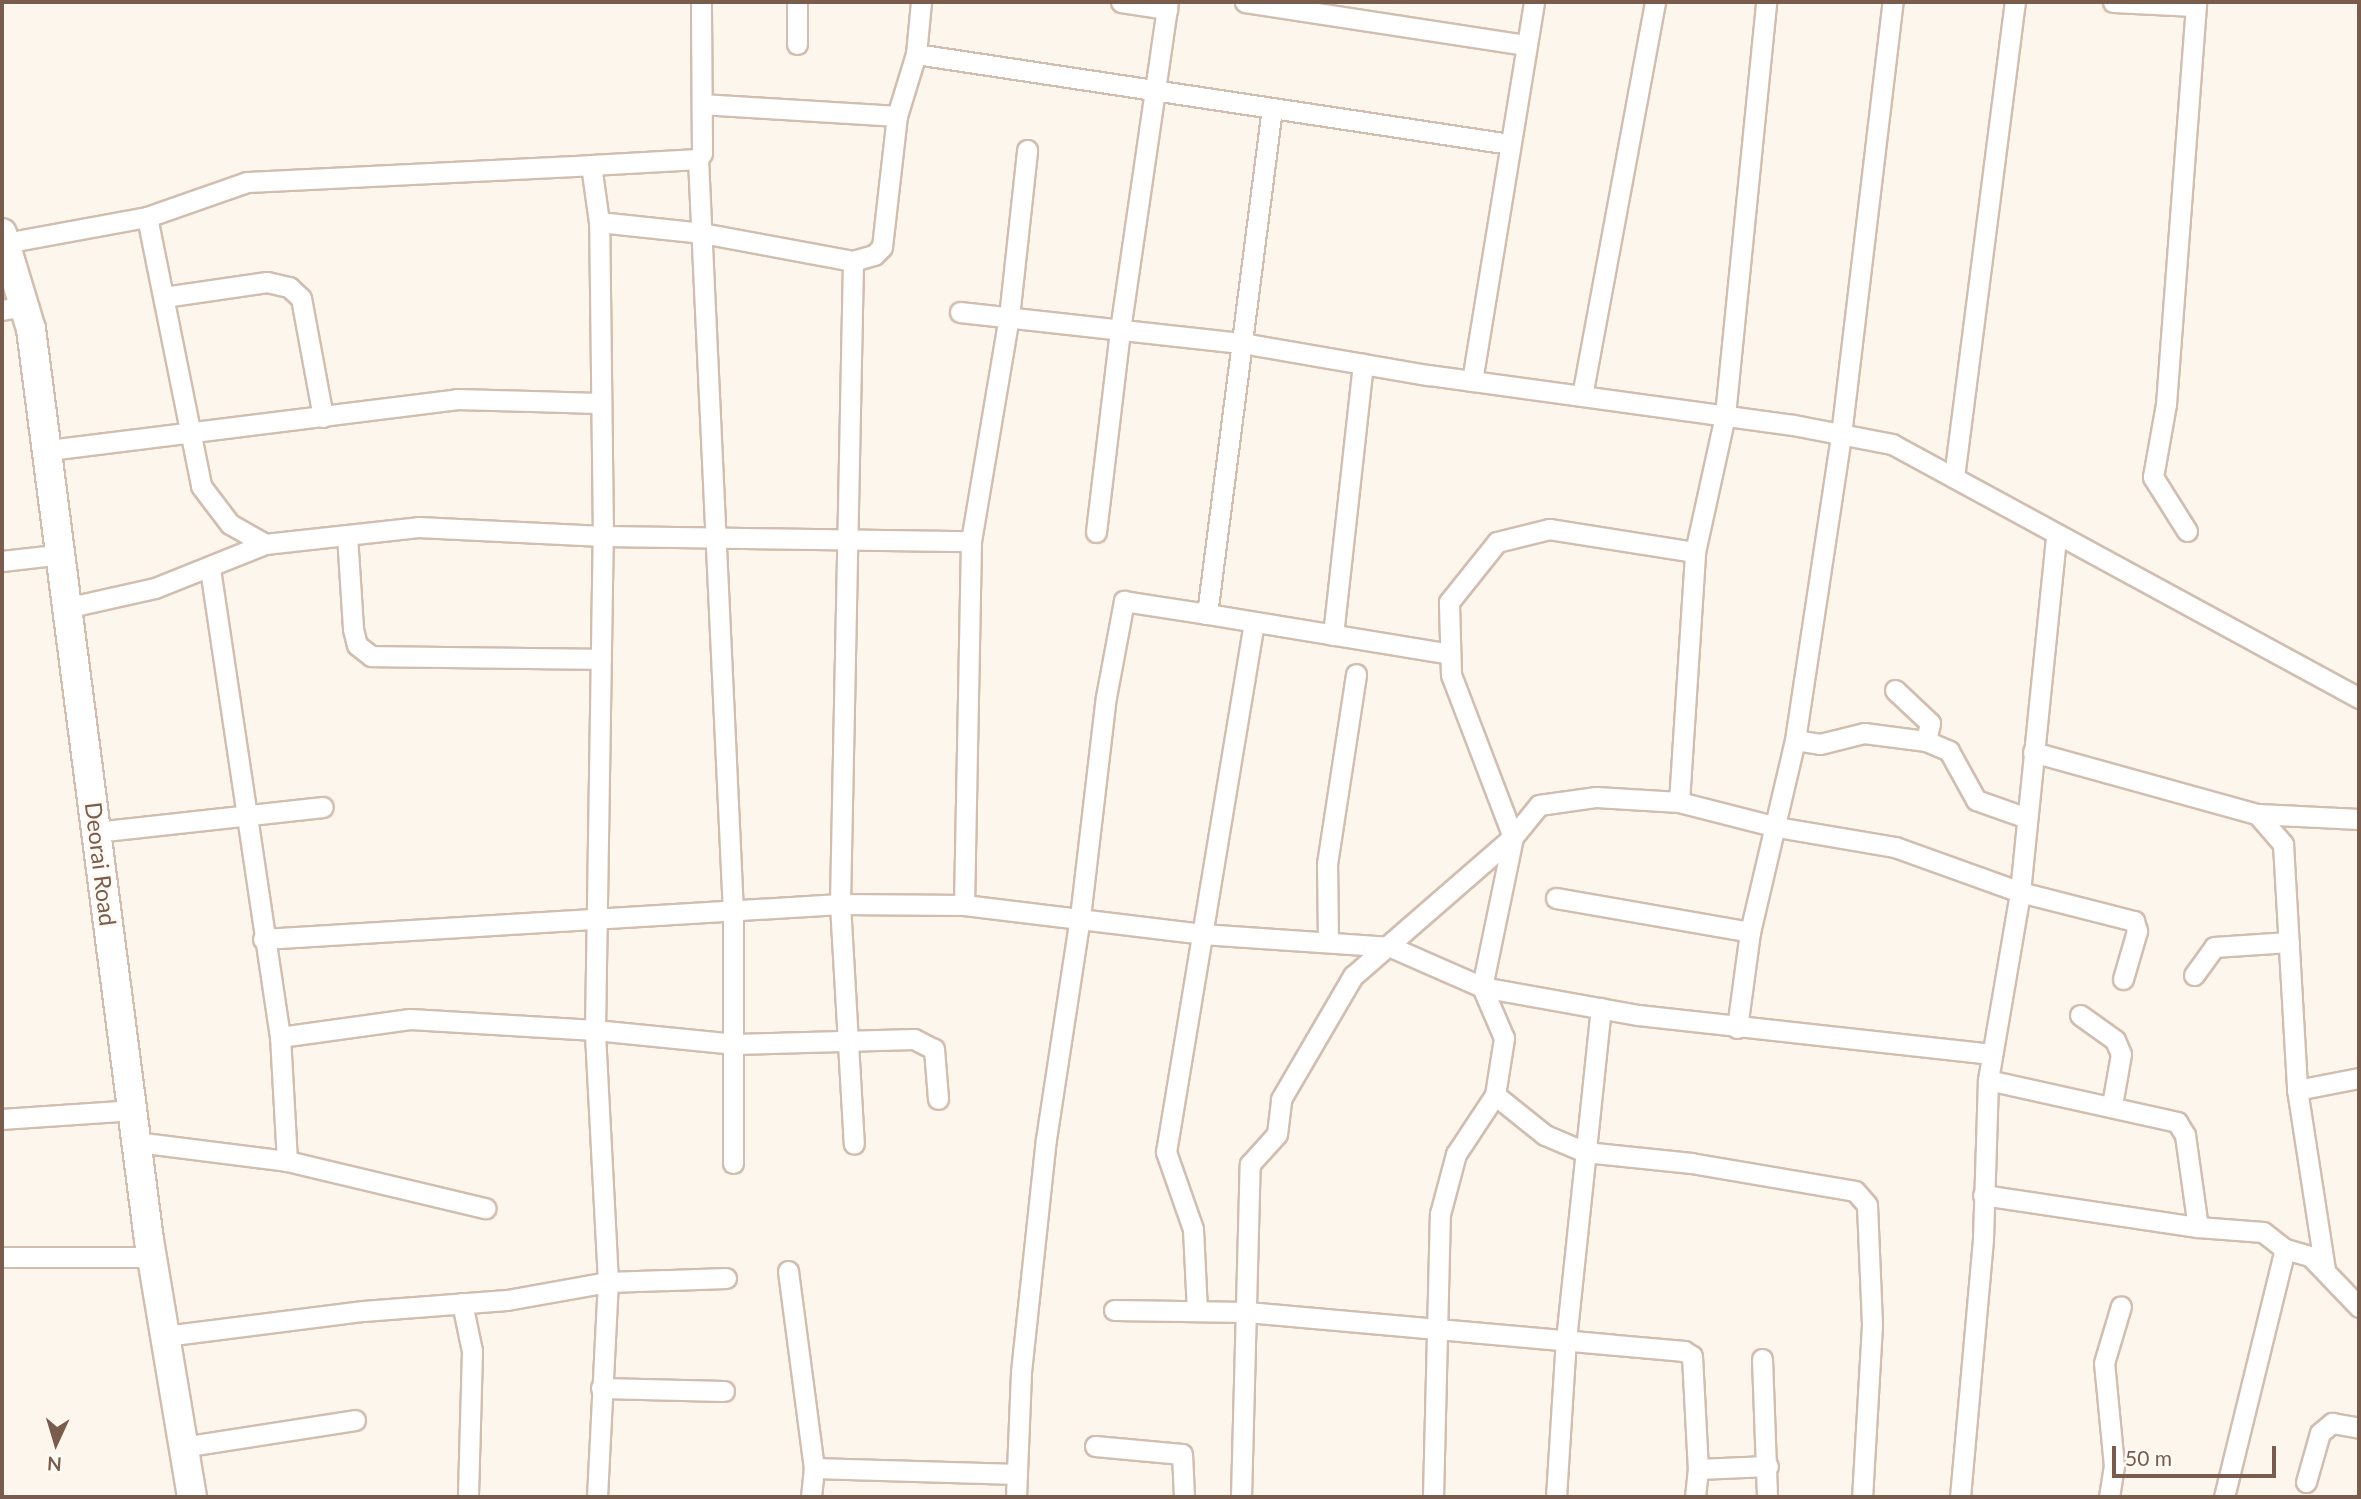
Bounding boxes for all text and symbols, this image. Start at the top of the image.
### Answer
street label: Deorai Road [80,801,122,927]
north arrow [21,1408,91,1478]
scale bar [2116,1432,2280,1476]
text: 50 m [2125,1445,2172,1470]
text: N [46,1452,63,1476]

